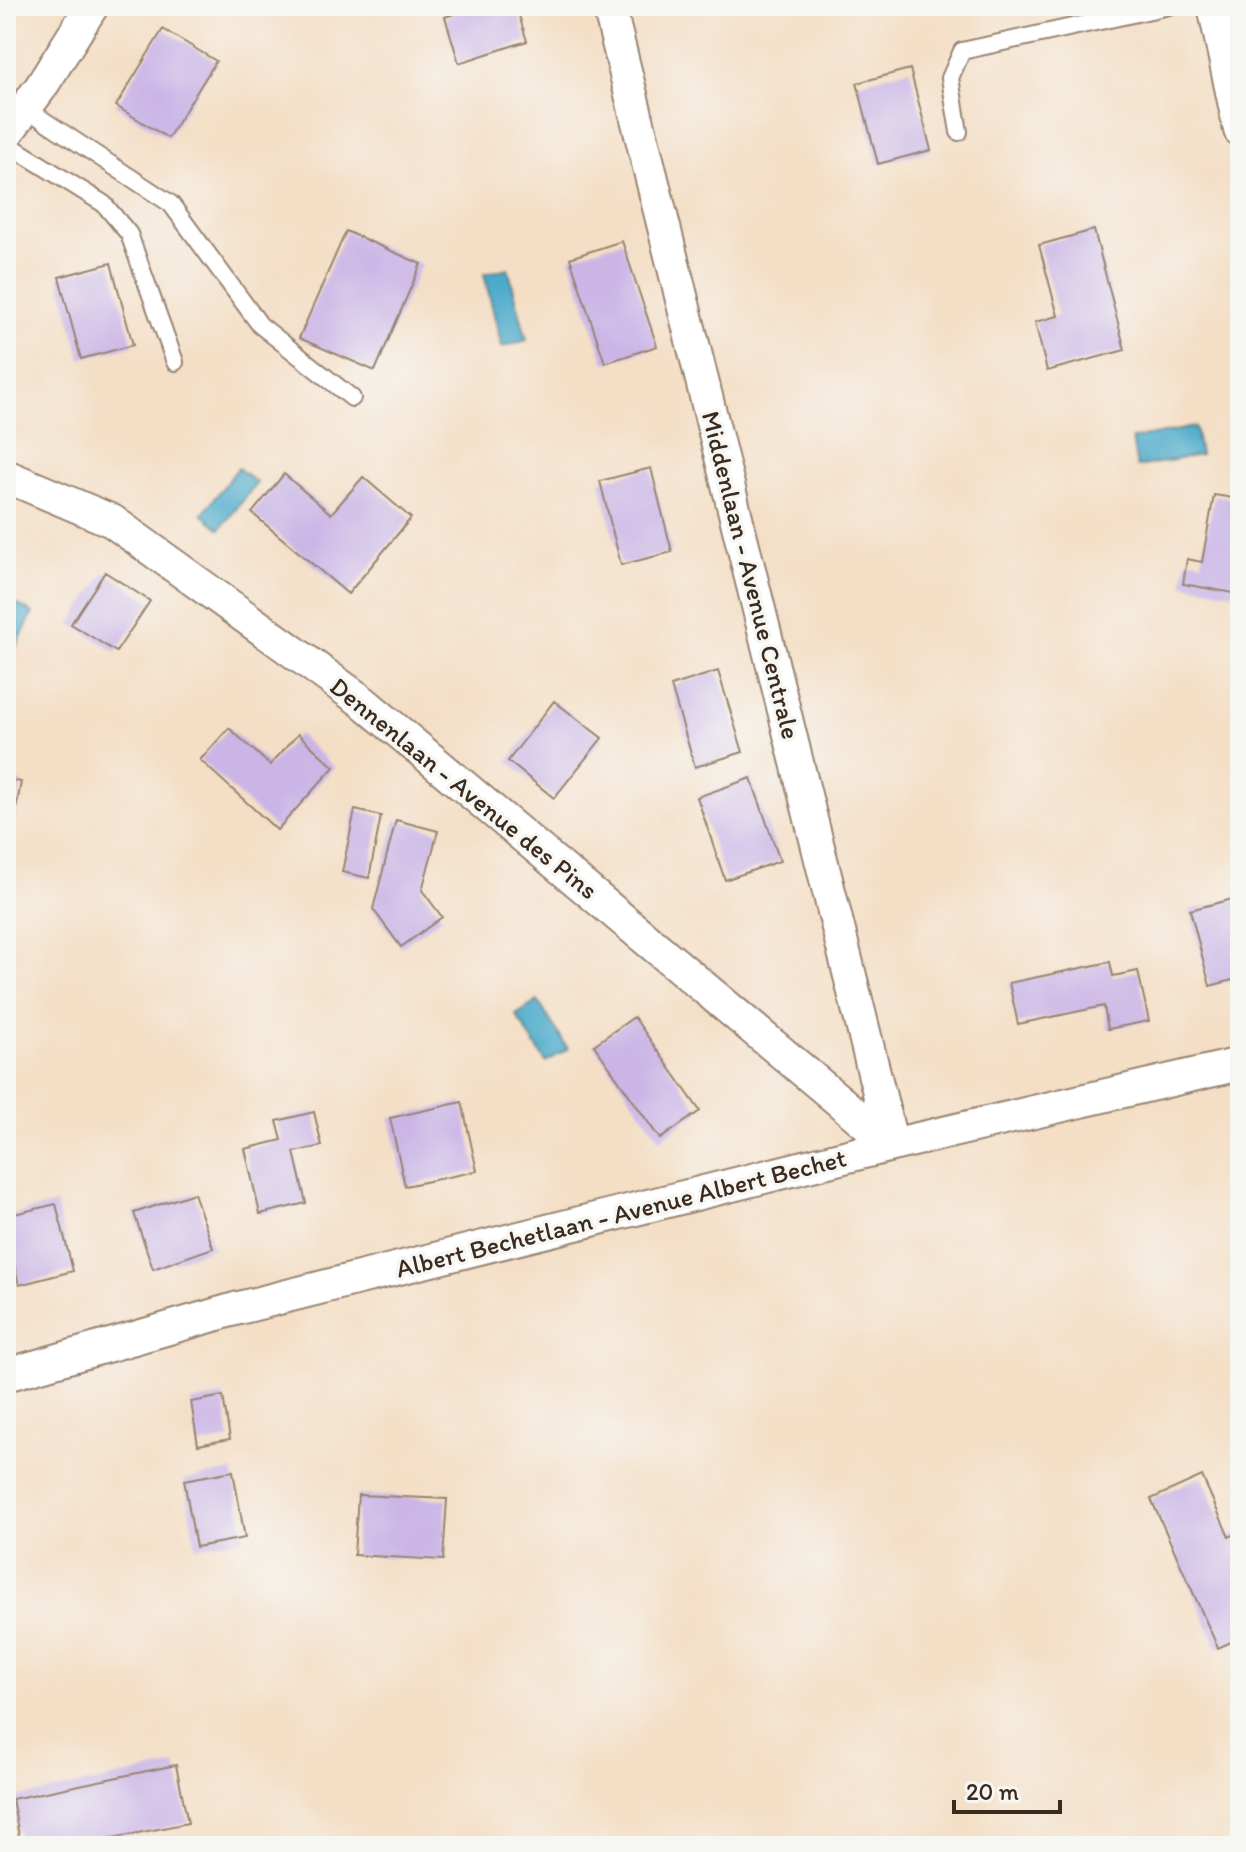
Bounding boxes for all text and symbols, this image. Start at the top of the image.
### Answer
street label: Middenlaan - Avenue Centrale [695,408,807,742]
street label: Dennenlaan - Avenue des Pins [324,670,604,906]
street label: Albert Bechetlaan - Avenue Albert Bechet [393,1141,850,1285]
scale bar [954,1764,1060,1814]
text: 20 m [966,1777,1019,1806]

